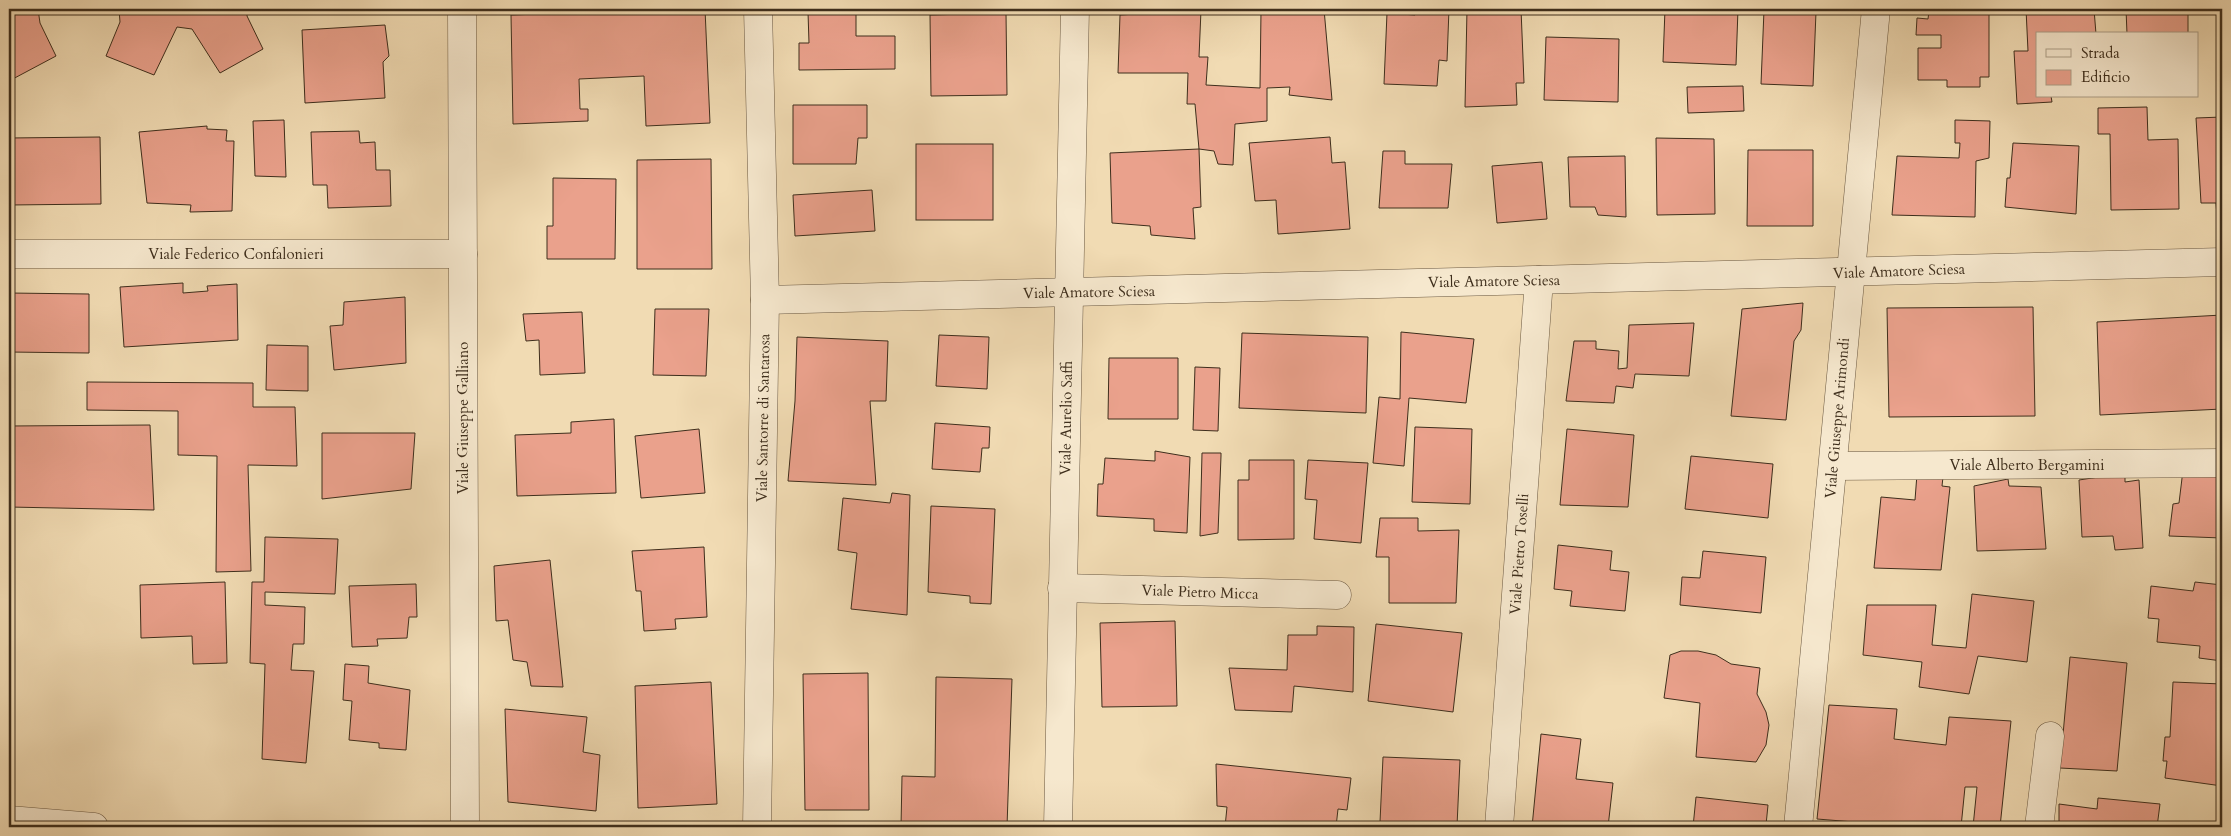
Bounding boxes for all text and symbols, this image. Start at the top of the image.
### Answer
legend [2036,32,2198,98]
text: Strada [2081,43,2120,63]
text: Edificio [2081,67,2130,87]
street label: Viale Federico Confalonieri [148,244,324,264]
street label: Viale Amatore Sciesa [1833,259,1966,283]
street label: Viale Amatore Sciesa [1428,270,1561,292]
street label: Viale Amatore Sciesa [1023,281,1156,303]
street label: Viale Santorre di Santarosa [752,333,774,502]
street label: Viale Giuseppe Arimondi [1820,337,1854,499]
street label: Viale Giuseppe Galliano [453,342,473,494]
street label: Viale Aurelio Saffi [1055,360,1077,476]
street label: Viale Alberto Bergamini [1949,455,2105,475]
street label: Viale Pietro Toselli [1505,493,1533,615]
street label: Viale Pietro Micca [1141,580,1259,604]

